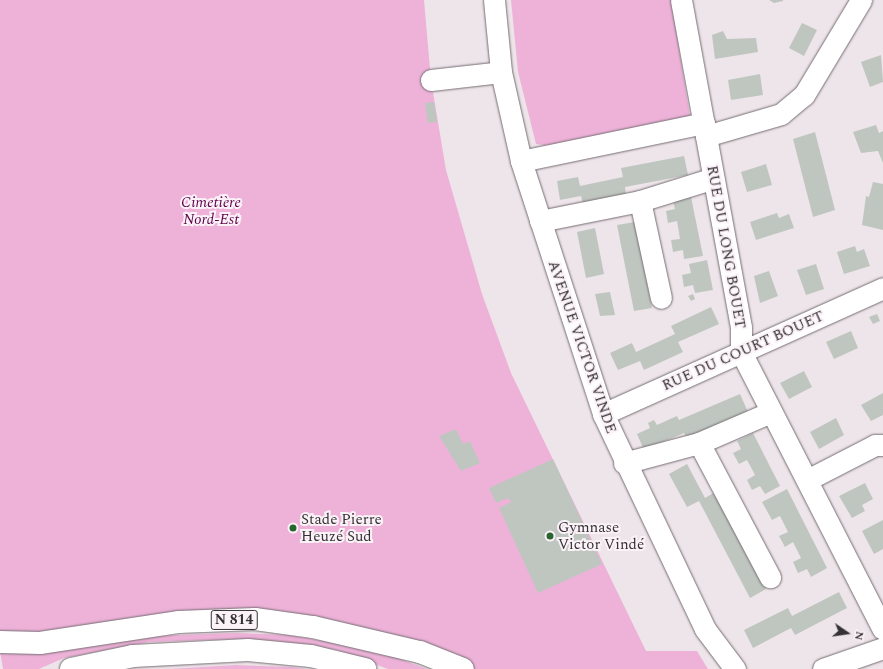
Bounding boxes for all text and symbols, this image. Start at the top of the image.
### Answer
street label: RUE DU LONG BOUET [703,164,749,330]
park label: Cimetière Nord-Est [181,193,241,228]
street label: AVENUE VICTOR VINDE [544,258,620,436]
street label: RUE DU COURT BOUET [659,307,827,395]
place label: Stade Pierre Heuzé Sud [301,510,382,545]
place label: Gymnase Victor Vindé [558,518,644,553]
marker: Stade Pierre Heuzé Sud [288,523,298,533]
marker: Gymnase Victor Vindé [545,531,555,541]
road number: N 814 [210,608,258,632]
north arrow [827,613,867,653]
text: N [850,630,868,642]

